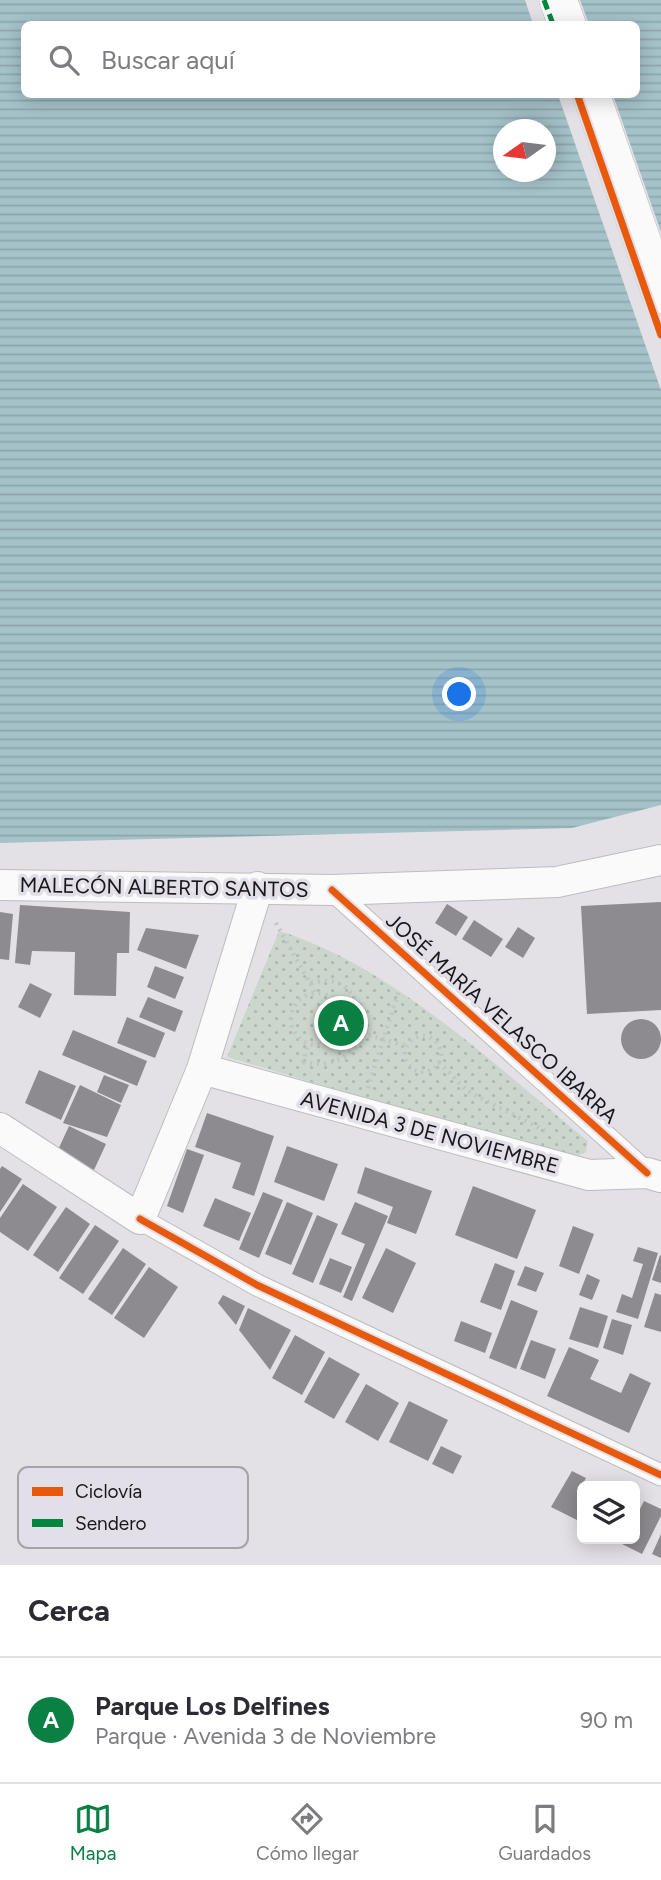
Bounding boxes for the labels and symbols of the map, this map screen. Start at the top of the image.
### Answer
north arrow [493,119,556,182]
your location [442,677,476,711]
street label: MALECÓN ALBERTO SANTOS [19,872,309,902]
street label: JOSÉ MARÍA VELASCO IBARRA [381,907,623,1129]
pin: A [318,997,364,1049]
street label: AVENIDA 3 DE NOVIEMBRE [298,1086,562,1178]
legend [18,1467,248,1548]
text: Ciclovía [75,1480,142,1503]
text: Sendero [75,1512,147,1535]

